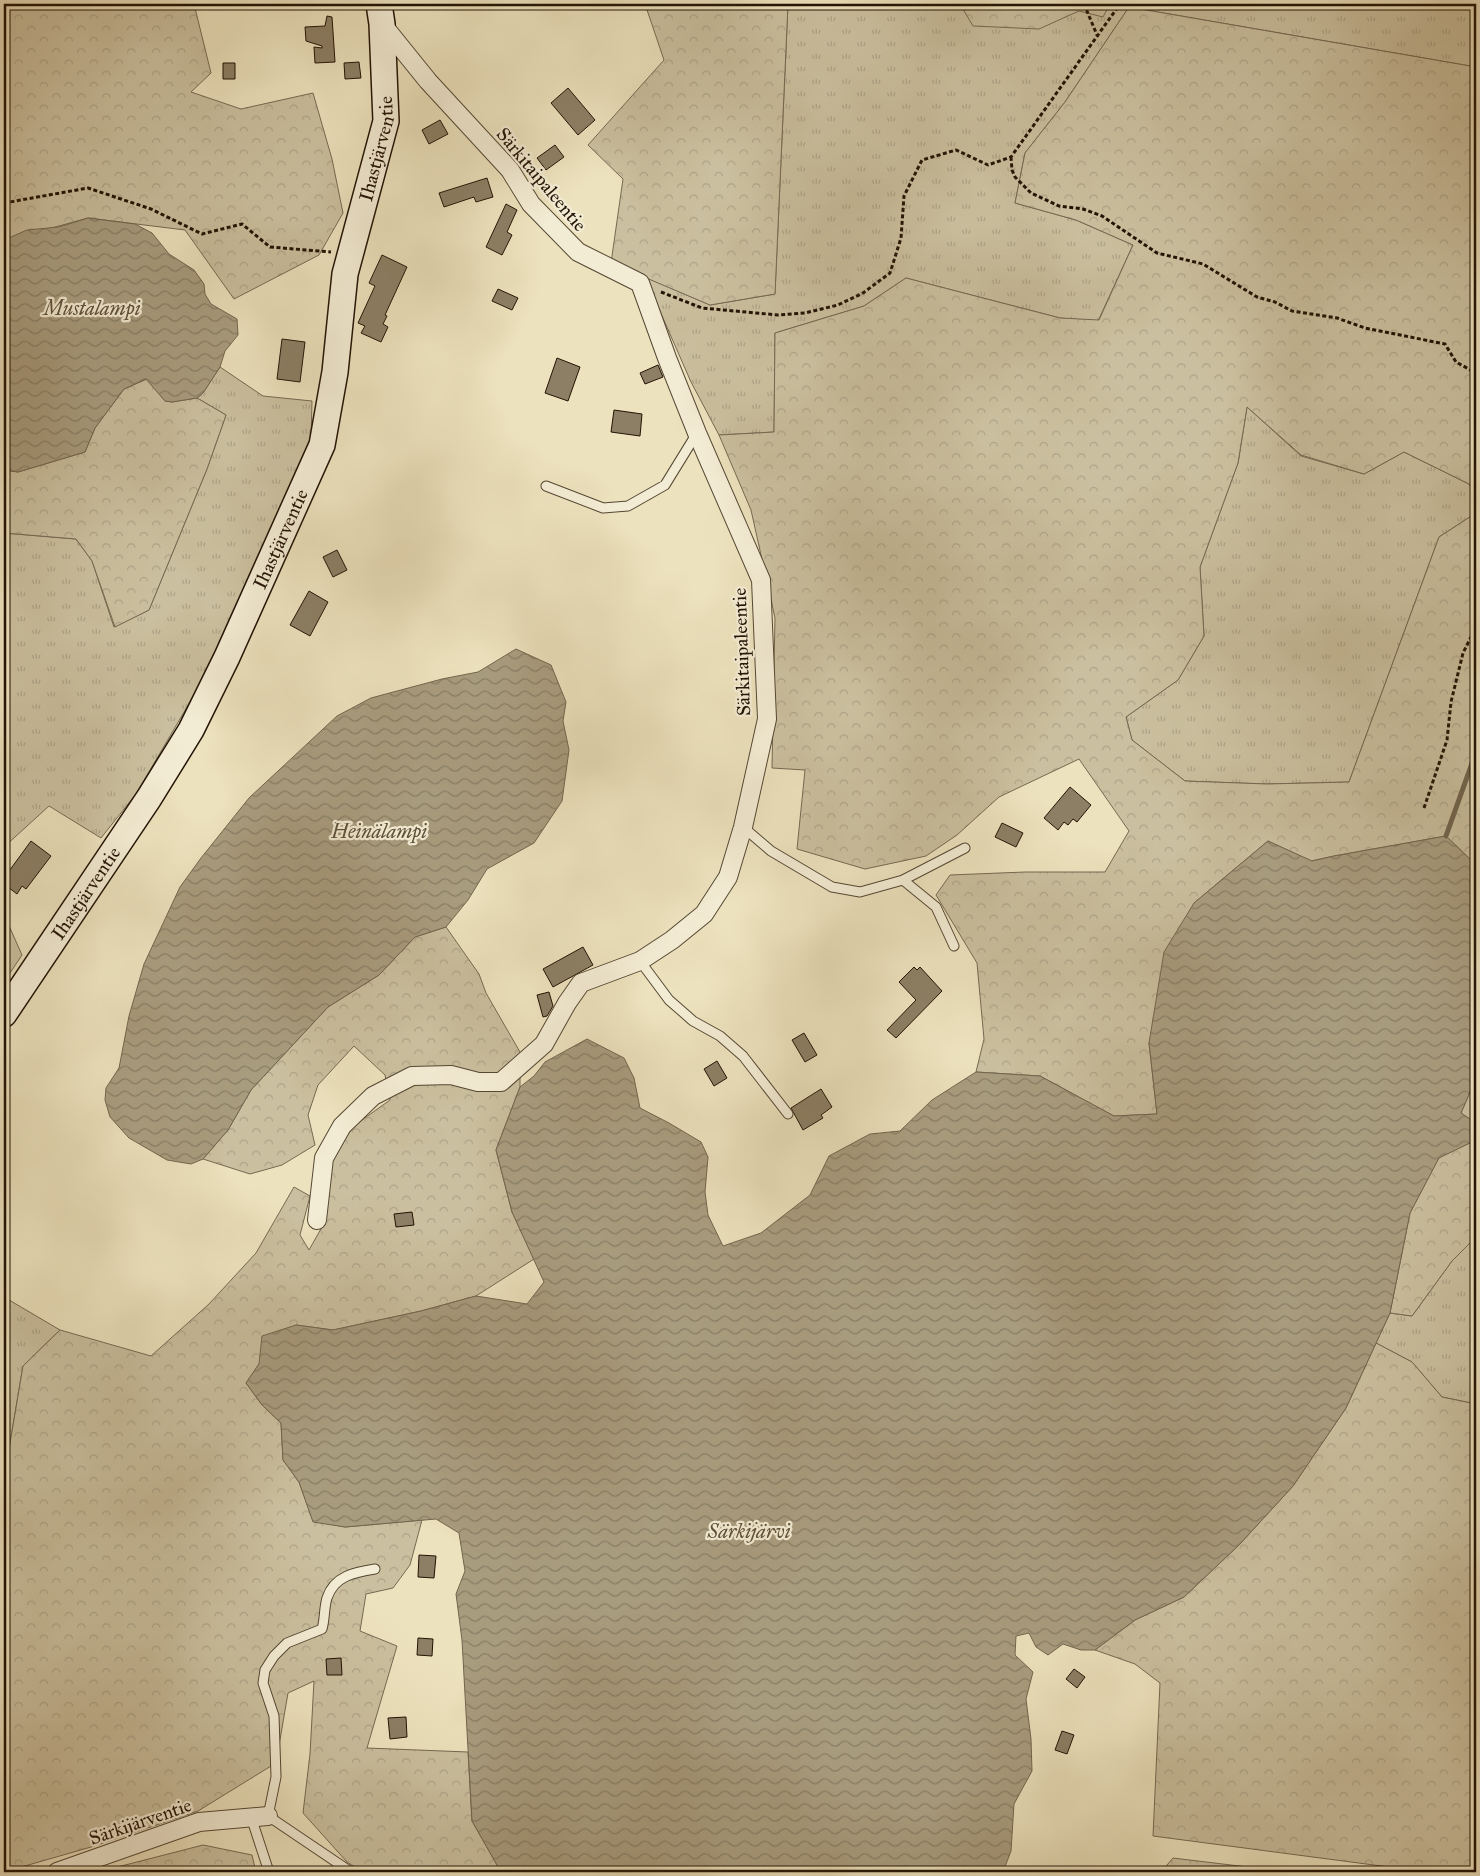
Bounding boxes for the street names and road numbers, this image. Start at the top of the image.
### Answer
street label: Ihastjärventie [354,96,399,204]
street label: Särkitaipaleentie [492,123,592,236]
street label: Ihastjärventie [248,485,313,593]
street label: Särkitaipaleentie [728,587,755,716]
street label: Ihastjärventie [46,842,125,944]
street label: Särkijärventie [86,1793,194,1850]

